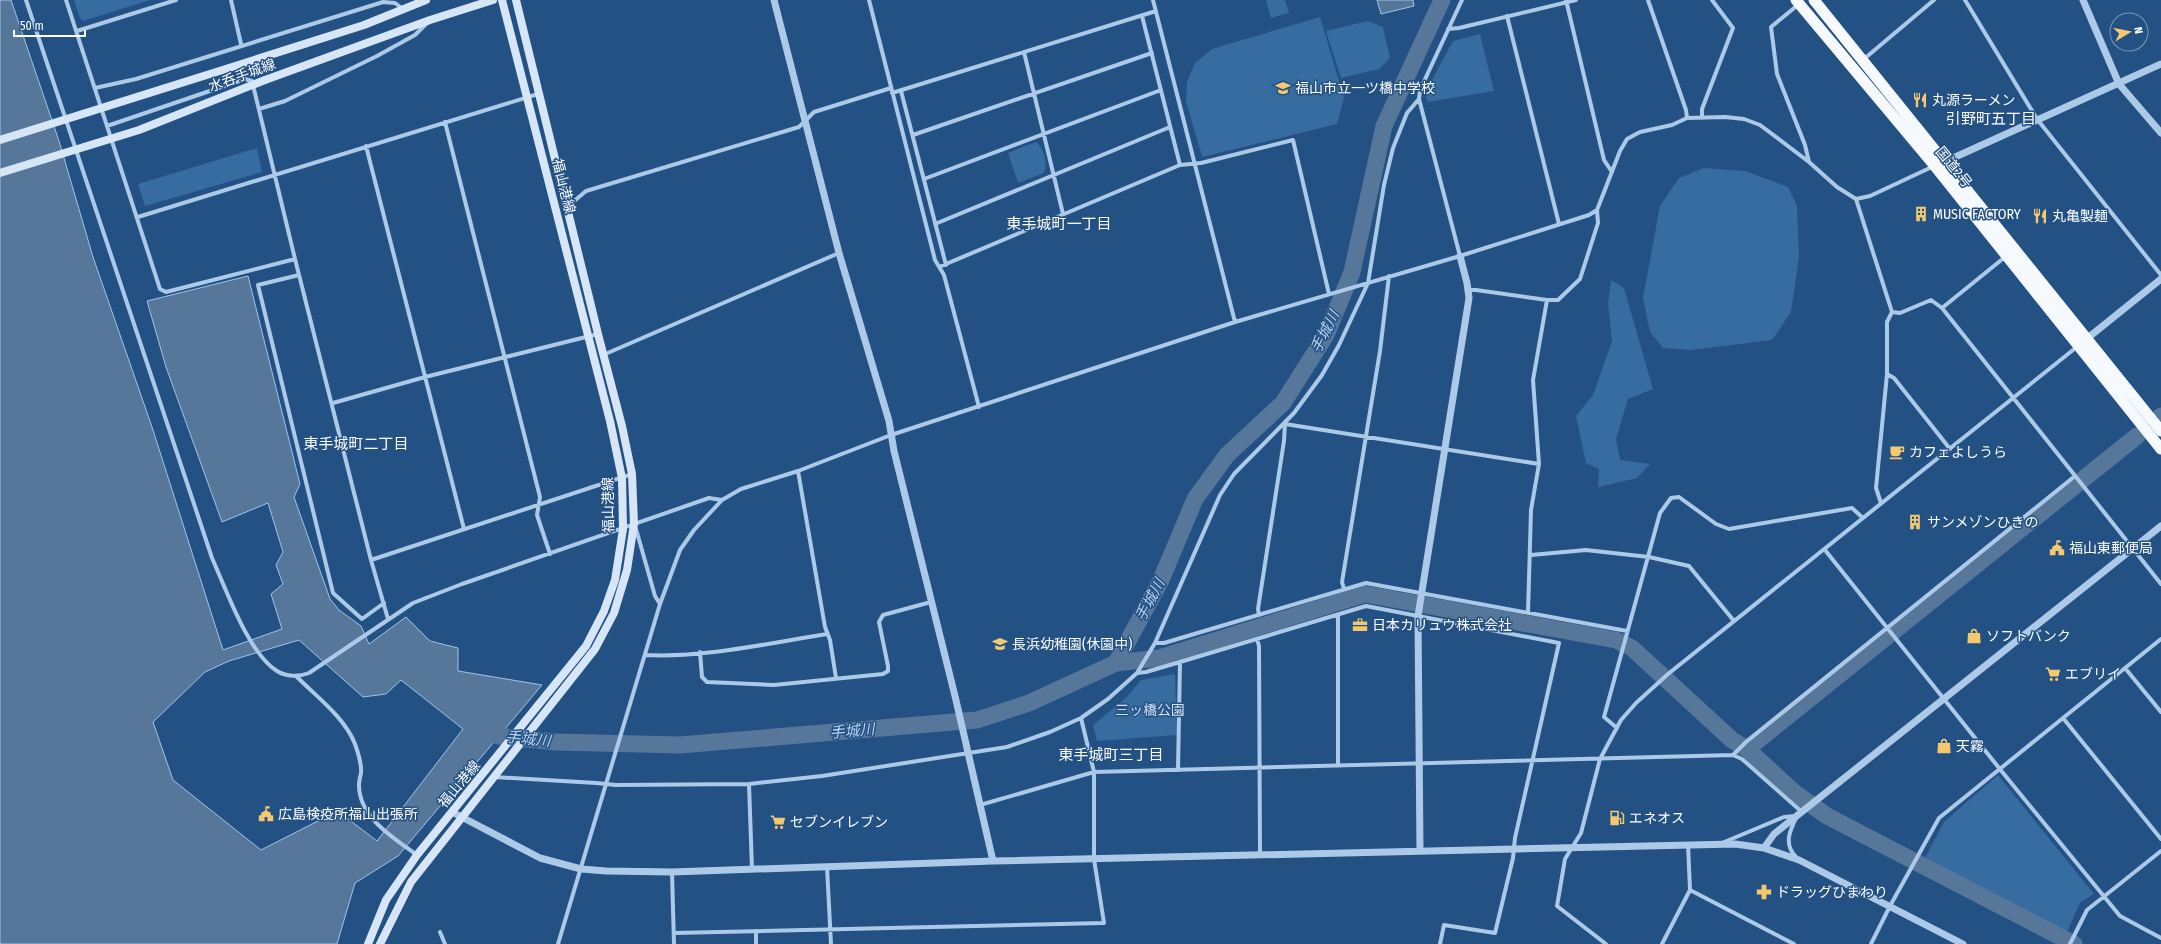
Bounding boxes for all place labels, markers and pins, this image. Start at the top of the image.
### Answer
school or university icon: 福山市立一ツ橋中学校 [1274,79,1292,97]
place label: 福山市立一ツ橋中学校 [1295,80,1435,97]
restaurant icon: 丸源ラーメン [1911,91,1929,109]
place label: 丸源ラーメン [1932,92,2015,109]
building icon: MUSIC FACTORY [1912,205,1930,223]
place label: MUSIC FACTORY [1933,206,2021,223]
restaurant icon: 丸亀製麺 [2031,207,2049,225]
place label: 丸亀製麺 [2052,208,2108,225]
cafe icon: カフェよしうら [1888,443,1906,461]
place label: カフェよしうら [1909,444,2007,461]
building icon: サンメゾンひきの [1906,513,1924,531]
place label: サンメゾンひきの [1927,514,2039,531]
public building icon: 福山東郵便局 [2048,539,2066,557]
place label: 福山東郵便局 [2069,540,2153,557]
office icon: 日本カリュウ株式会社 [1351,616,1369,634]
place label: 日本カリュウ株式会社 [1372,617,1512,634]
shop icon: ソフトバンク [1965,627,1983,645]
place label: ソフトバンク [1986,628,2071,645]
school or university icon: 長浜幼稚園(休園中) [991,635,1009,653]
place label: 長浜幼稚園(休園中) [1012,636,1132,653]
supermarket icon: エブリイ [2044,665,2062,683]
place label: エブリイ [2065,666,2121,683]
shop icon: 天霧 [1935,737,1953,755]
place label: 天霧 [1956,738,1984,755]
public building icon: 広島検疫所福山出張所 [257,805,275,823]
place label: 広島検疫所福山出張所 [278,806,418,823]
fuel station icon: エネオス [1608,809,1626,827]
place label: エネオス [1629,810,1685,827]
supermarket icon: セブンイレブン [769,813,787,831]
place label: セブンイレブン [790,814,888,831]
pharmacy icon: ドラッグひまわり [1755,883,1773,901]
place label: ドラッグひまわり [1776,884,1888,901]

